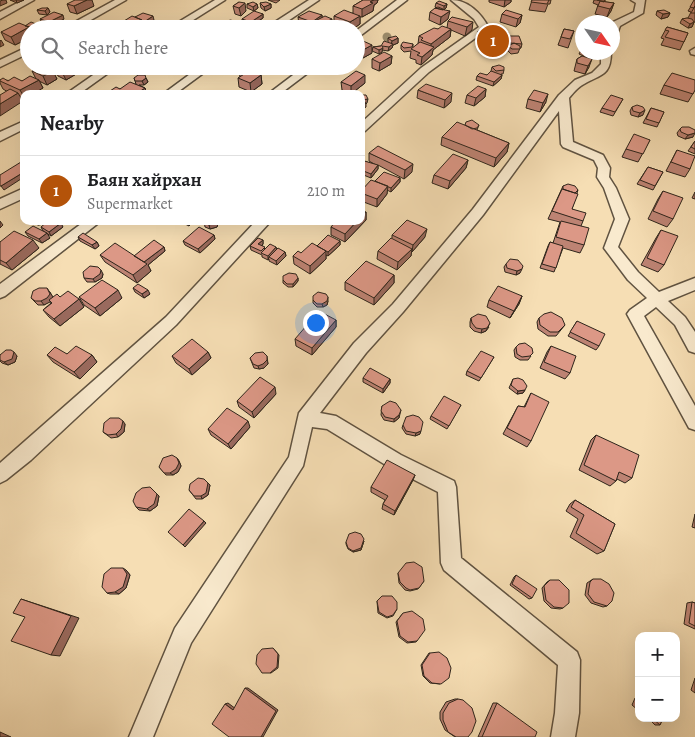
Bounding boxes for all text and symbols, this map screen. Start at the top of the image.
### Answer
north arrow [575,15,620,60]
search box [20,20,365,75]
pin: 1 [477,22,509,60]
icon: search [38,34,66,62]
text: Search here [78,35,168,61]
text: Nearby [40,109,103,137]
text: Баян хайрхан [87,167,202,193]
text: 1 [53,180,59,202]
text: 210 m [307,180,345,202]
text: Supermarket [87,193,173,215]
your location [303,310,329,336]
map controls [635,632,680,722]
button: + [635,632,680,677]
button: − [635,677,680,722]

